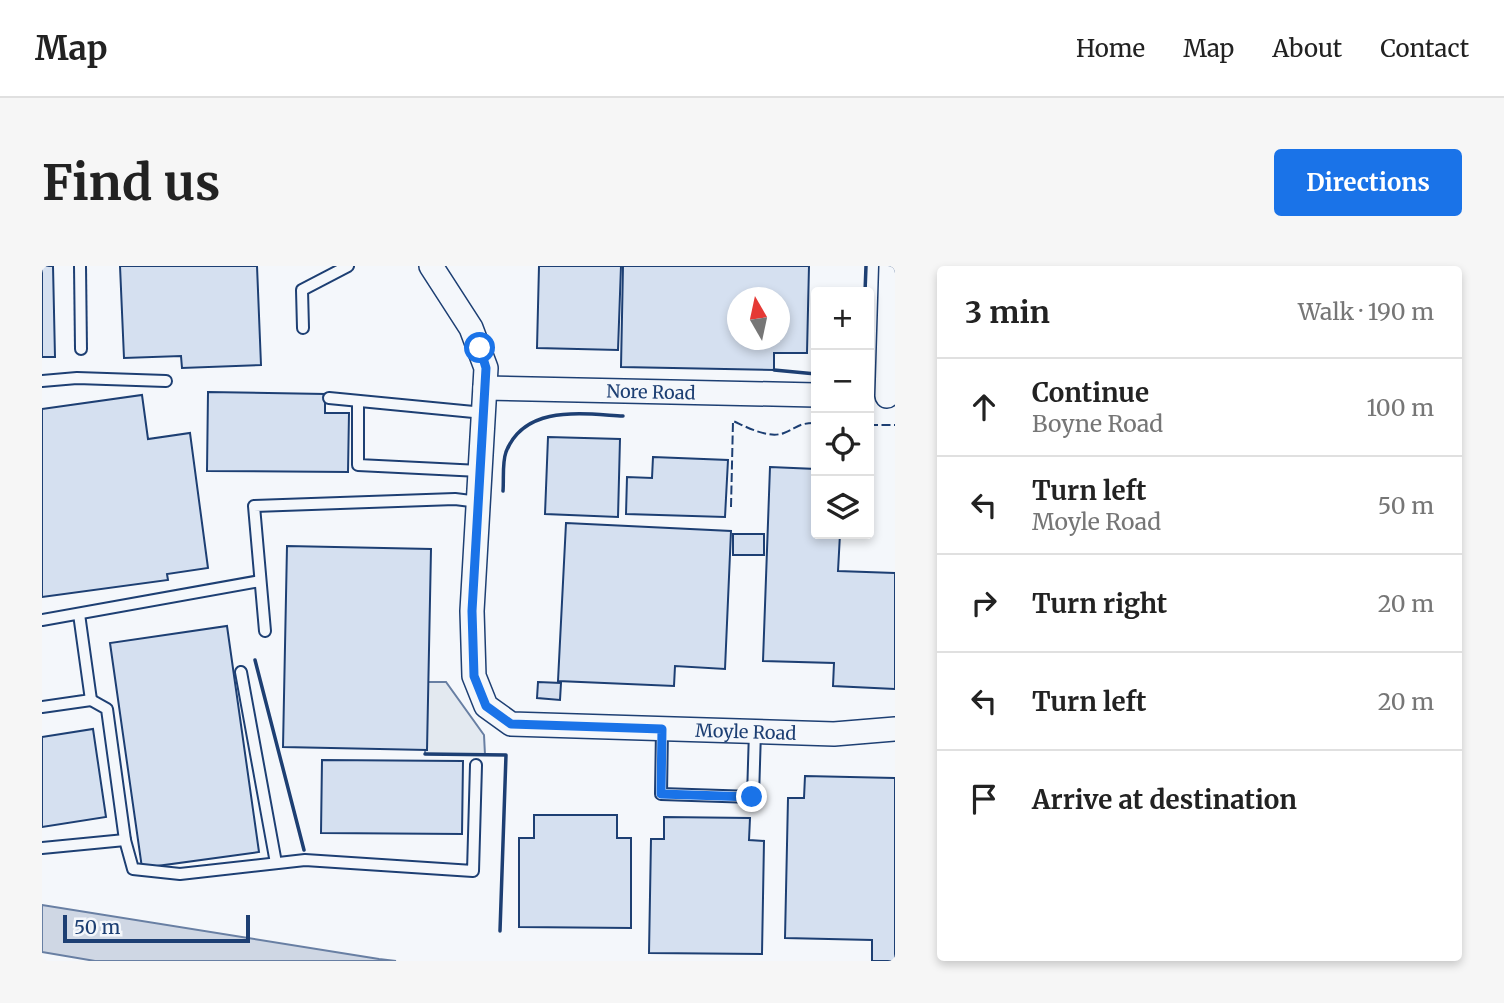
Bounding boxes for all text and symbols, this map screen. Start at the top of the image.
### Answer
text: Map [35,28,108,69]
text: Home [1076,33,1145,64]
text: Map [1183,33,1234,64]
text: About [1272,33,1342,64]
text: Contact [1380,33,1469,64]
button: Directions [1274,149,1462,216]
text: Find us [42,152,220,213]
north arrow [727,287,790,350]
map controls [811,287,874,539]
button: + [811,287,874,350]
text: 3 min [965,293,1050,331]
text: Walk · 190 m [1298,297,1434,326]
route start [464,332,495,363]
button: − [811,350,874,413]
text: Continue [1032,376,1149,409]
street label: Nore Road [606,379,696,404]
icon: ahead [965,388,1003,426]
text: 100 m [1366,393,1434,422]
text: Boyne Road [1032,409,1163,438]
button: locate [811,413,874,476]
text: Turn left [1032,474,1146,507]
button: layers [811,476,874,539]
icon: left [965,486,1003,524]
text: 50 m [1378,491,1434,520]
text: Moyle Road [1032,507,1161,536]
icon: right [965,584,1003,622]
text: Turn right [1032,587,1167,620]
text: 20 m [1378,589,1434,618]
icon: left [965,682,1003,720]
text: Turn left [1032,685,1146,718]
text: 20 m [1378,687,1434,716]
street label: Moyle Road [695,718,797,744]
icon: arrive [965,780,1003,818]
route end [736,781,767,812]
text: Arrive at destination [1032,783,1297,816]
scale bar [63,912,250,944]
text: 50 m [74,915,120,939]

